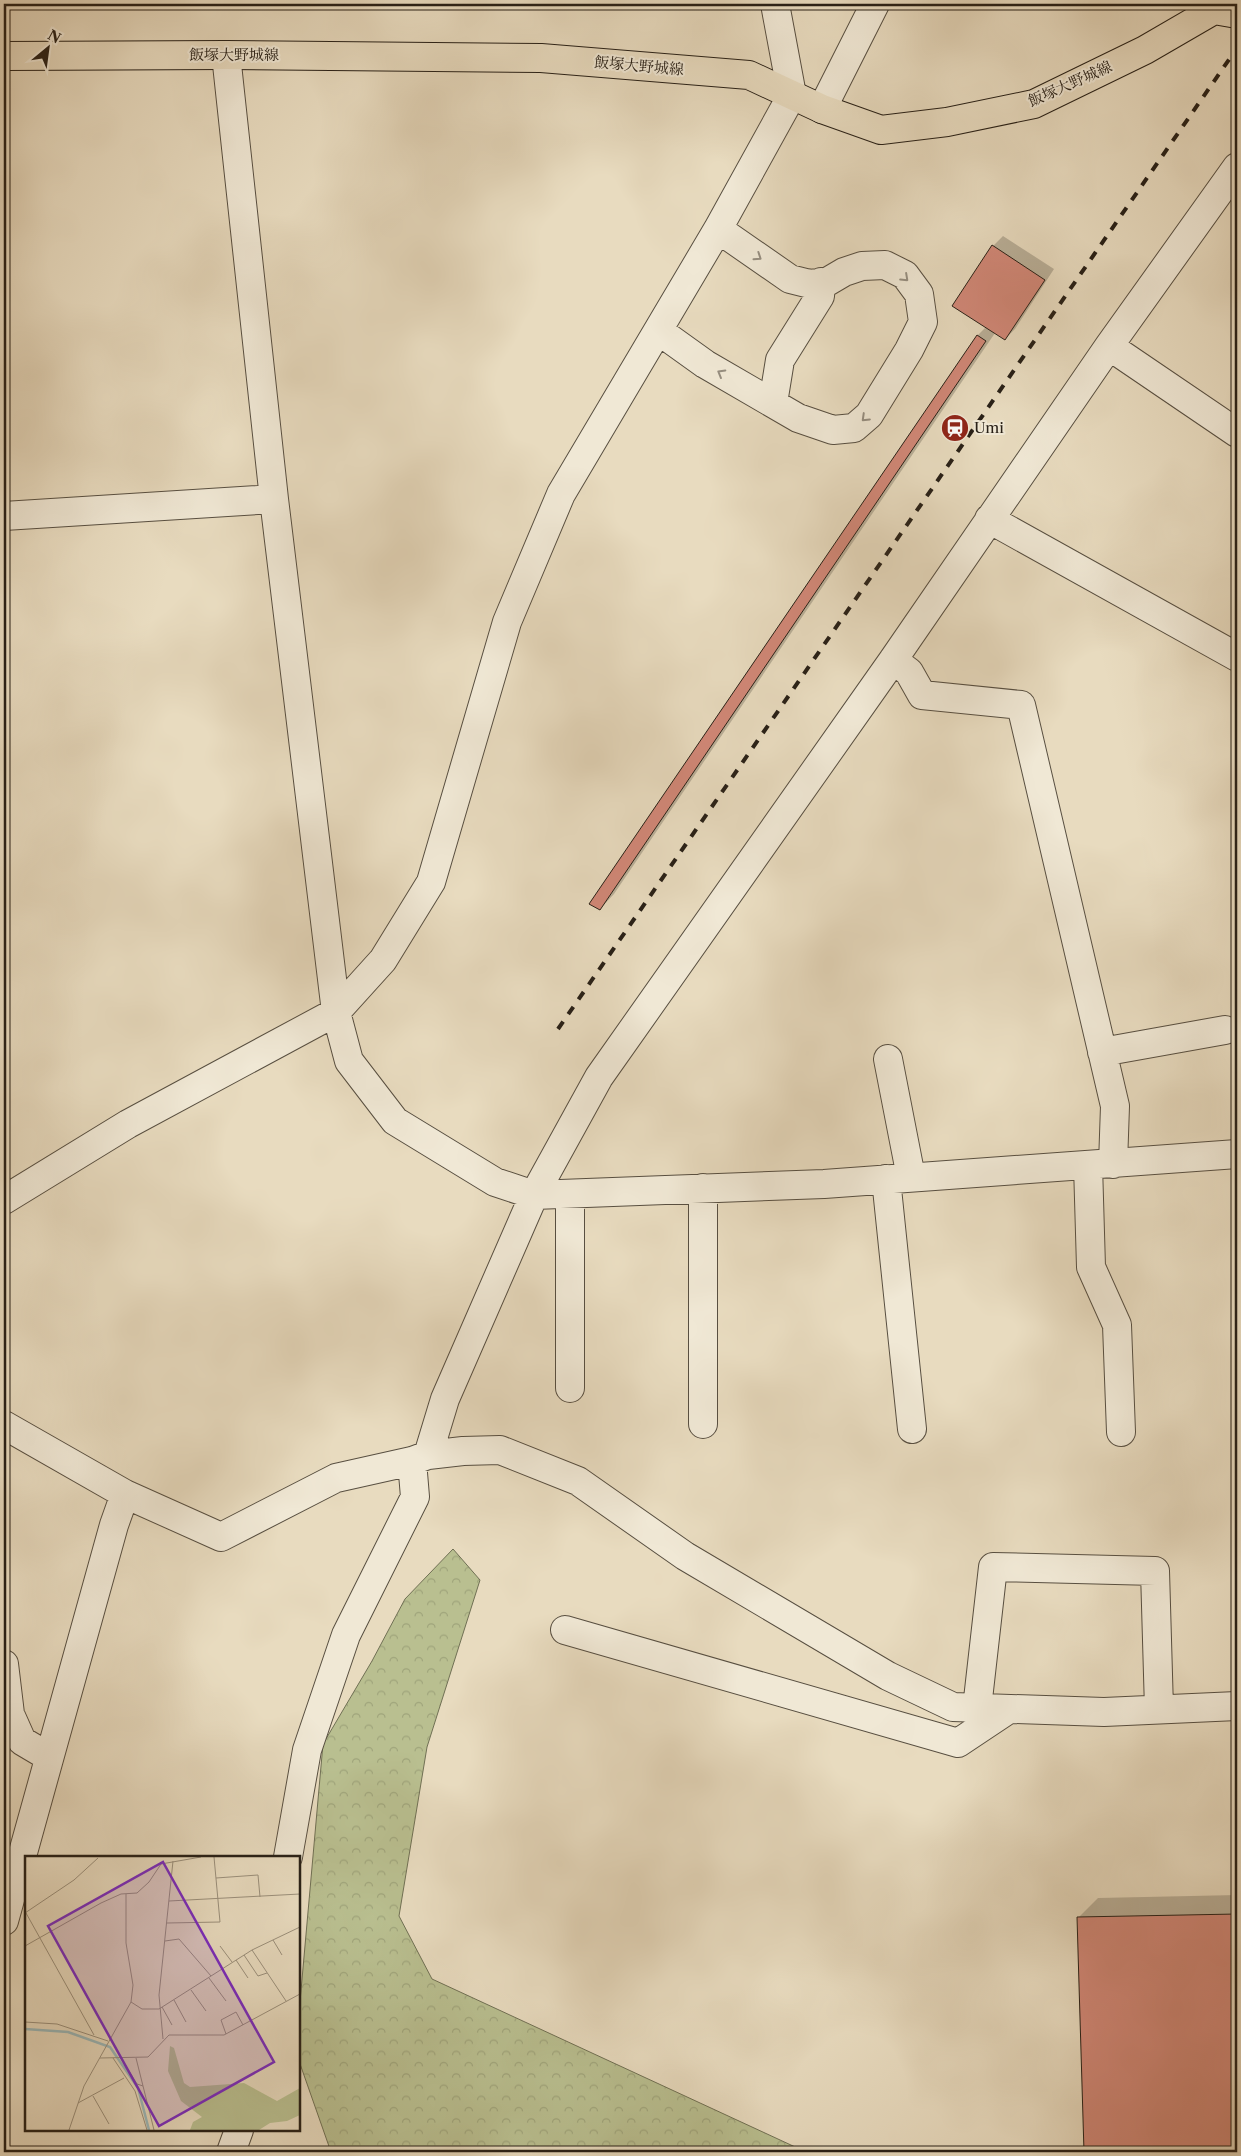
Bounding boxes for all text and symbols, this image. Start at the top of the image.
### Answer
north arrow [22,22,72,72]
text: N [45,26,64,47]
street label: 飯塚大野城線 [189,45,279,64]
street label: 飯塚大野城線 [593,52,685,79]
street label: 飯塚大野城線 [1025,57,1115,111]
one-way arrow [752,251,762,260]
one-way arrow [899,272,908,281]
one-way arrow [717,369,726,379]
one-way arrow [862,412,871,421]
station icon: Umi [940,413,970,443]
place label: Umi [974,418,1004,437]
inset map [25,1856,300,2131]

